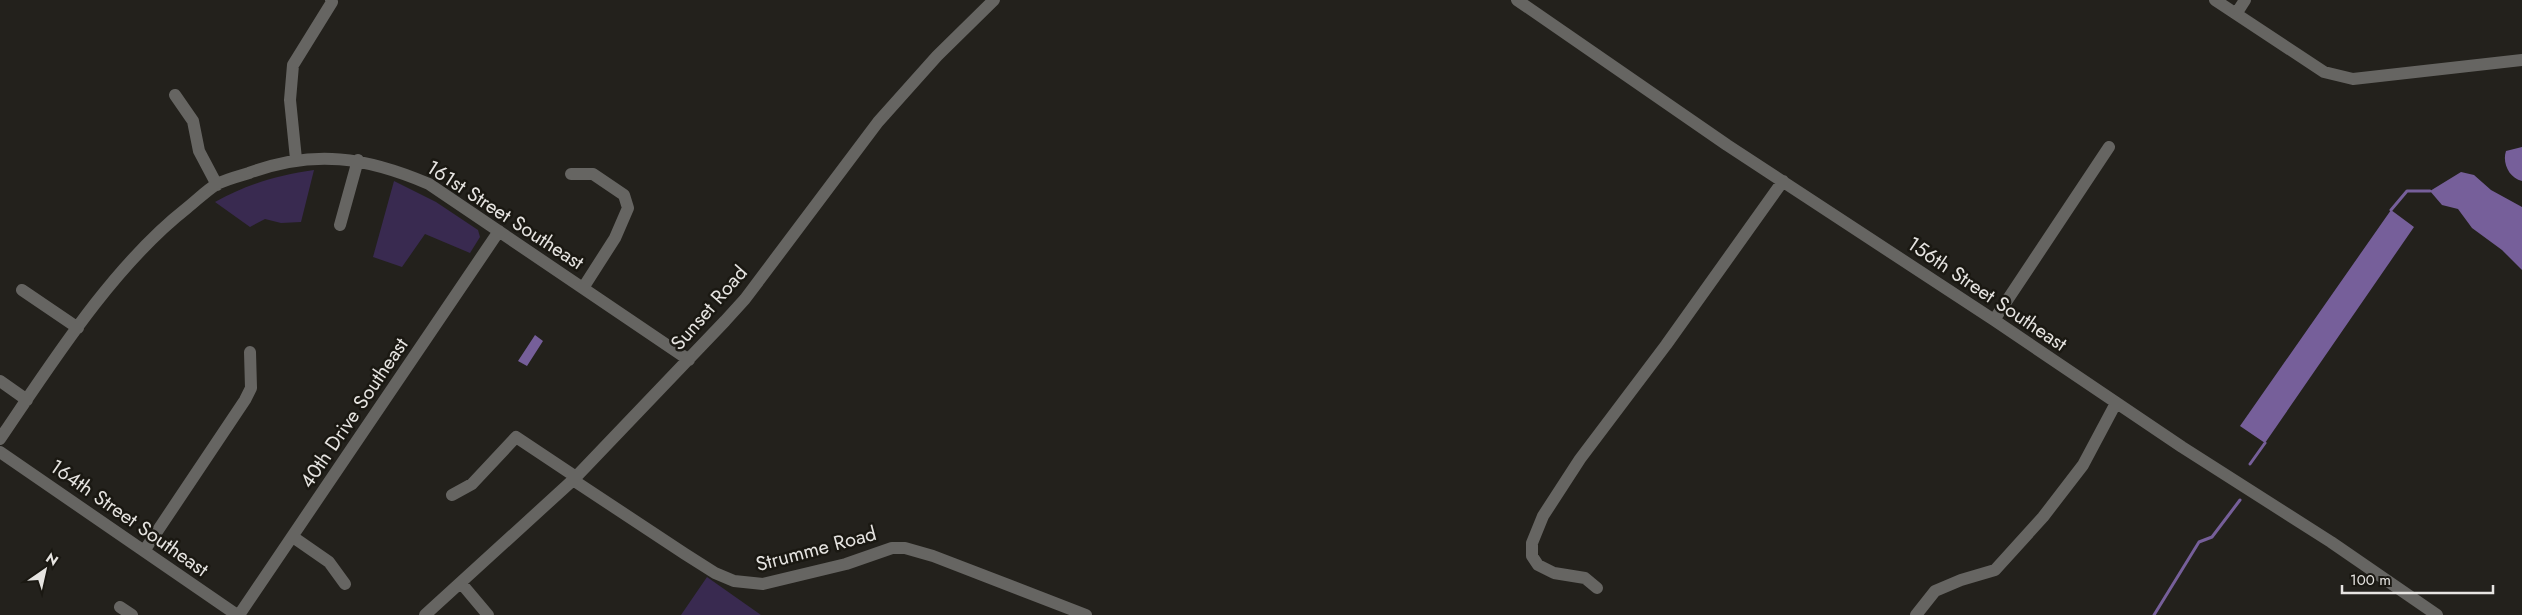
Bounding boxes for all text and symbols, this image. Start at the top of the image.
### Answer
street label: 161st Street Southeast [421,153,590,277]
street label: 156th Street Southeast [1901,230,2073,358]
street label: Sunset Road [664,259,754,357]
street label: 40th Drive Southeast [293,332,415,494]
street label: 164th Street Southeast [44,452,214,584]
street label: Strumme Road [752,519,880,579]
north arrow [20,545,70,595]
text: N [42,548,62,571]
scale bar [2342,562,2493,594]
text: 100 m [2350,569,2391,591]

